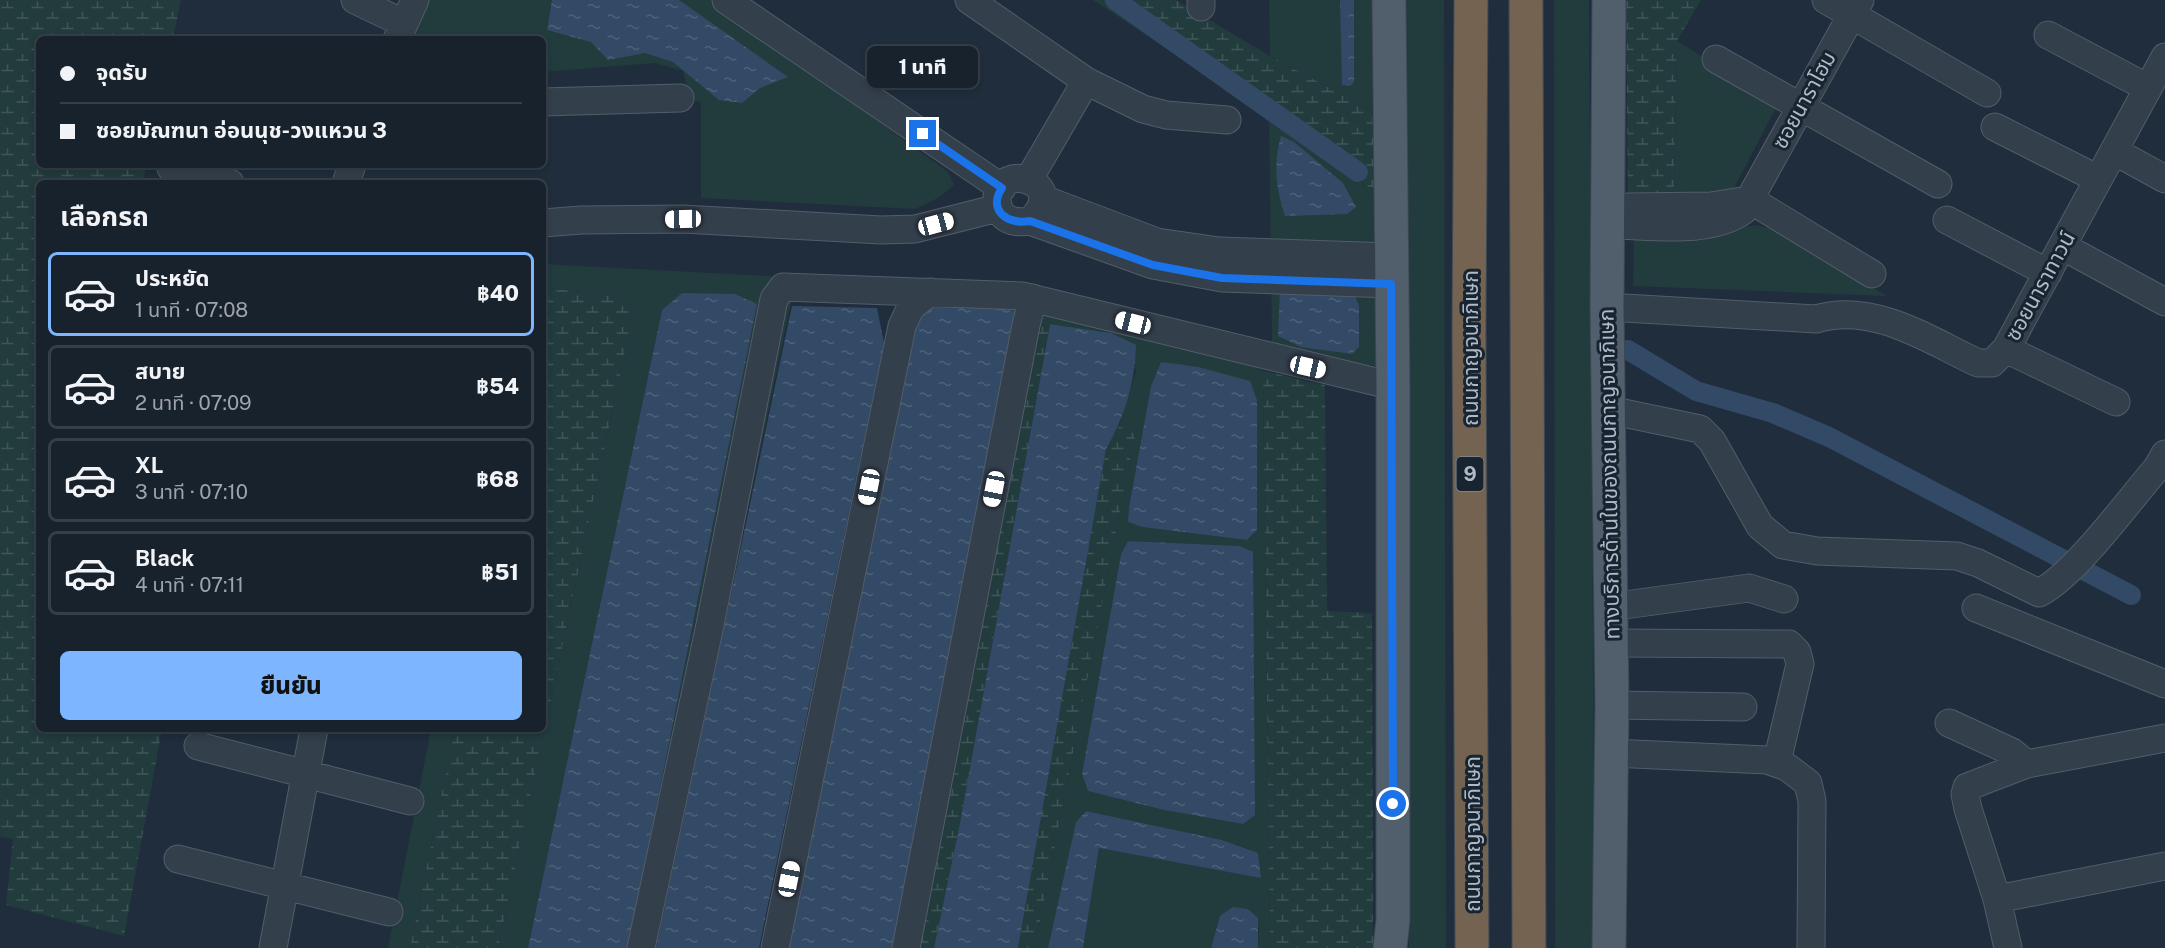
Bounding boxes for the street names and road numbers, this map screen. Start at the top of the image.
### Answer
street label: ซอยนาราโฮม [1767,47,1841,153]
street label: ซอยนาราทาวน์ [2000,227,2080,345]
street label: ถนนกาญจนาภิเษก [1458,270,1483,426]
street label: ทางบริการด้านในของถนนกาญจนาภิเษก [1594,308,1624,640]
road number: 9 [1456,457,1484,491]
street label: ถนนกาญจนาภิเษก [1460,756,1485,912]

